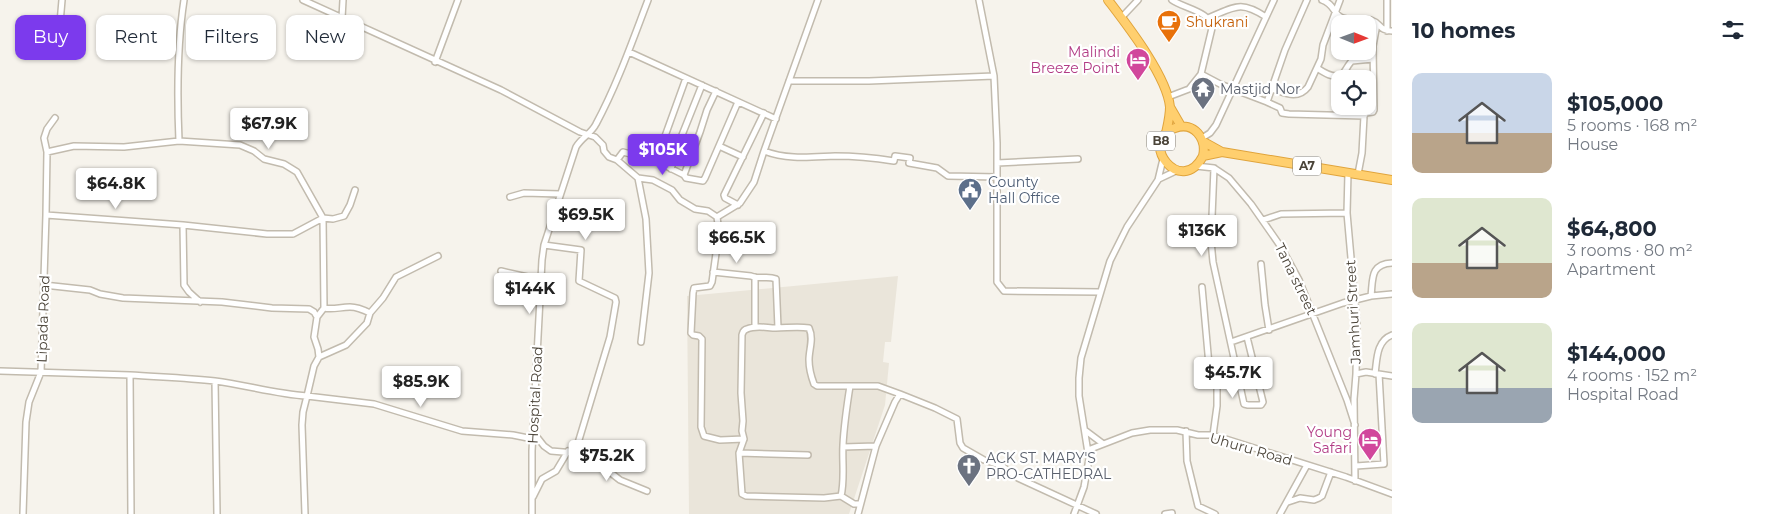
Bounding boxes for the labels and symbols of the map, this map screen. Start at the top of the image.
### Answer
cafe icon: Shukrani [1156,9,1182,43]
place label: Shukrani [1186,13,1248,31]
north arrow [1331,15,1376,60]
place label: Malindi Breeze Point [1030,43,1120,77]
hotel icon: Malindi Breeze Point [1125,47,1151,81]
temple icon: Mastjid Nor [1190,76,1216,110]
place label: Mastjid Nor [1220,80,1301,98]
pin: $67.9K [228,108,310,150]
road number: B8 [1147,132,1175,150]
pin: $105K [628,134,698,176]
road number: A7 [1293,157,1321,176]
pin: $64.8K [75,168,157,210]
place label: County Hall Office [988,173,1060,207]
public building icon: County Hall Office [957,177,983,211]
pin: $69.5K [545,198,627,241]
pin: $136K [1167,214,1237,257]
pin: $66.5K [696,222,778,264]
street label: Tana street [1271,240,1321,318]
street label: Jamhuri Street [1341,259,1365,366]
pin: $144K [495,272,565,315]
street label: Lipada Road [32,275,54,363]
street label: Hospital Road [523,346,547,444]
pin: $45.7K [1192,356,1274,399]
pin: $85.9K [380,366,462,408]
place label: Young Safari [1307,423,1352,457]
hotel icon: Young Safari [1357,427,1383,461]
street label: Uhuru Road [1208,429,1294,469]
pin: $75.2K [566,440,648,482]
place label: ACK ST. MARY'S PRO-CATHEDRAL [986,449,1112,483]
church icon: ACK ST. MARY'S PRO-CATHEDRAL [956,453,982,487]

